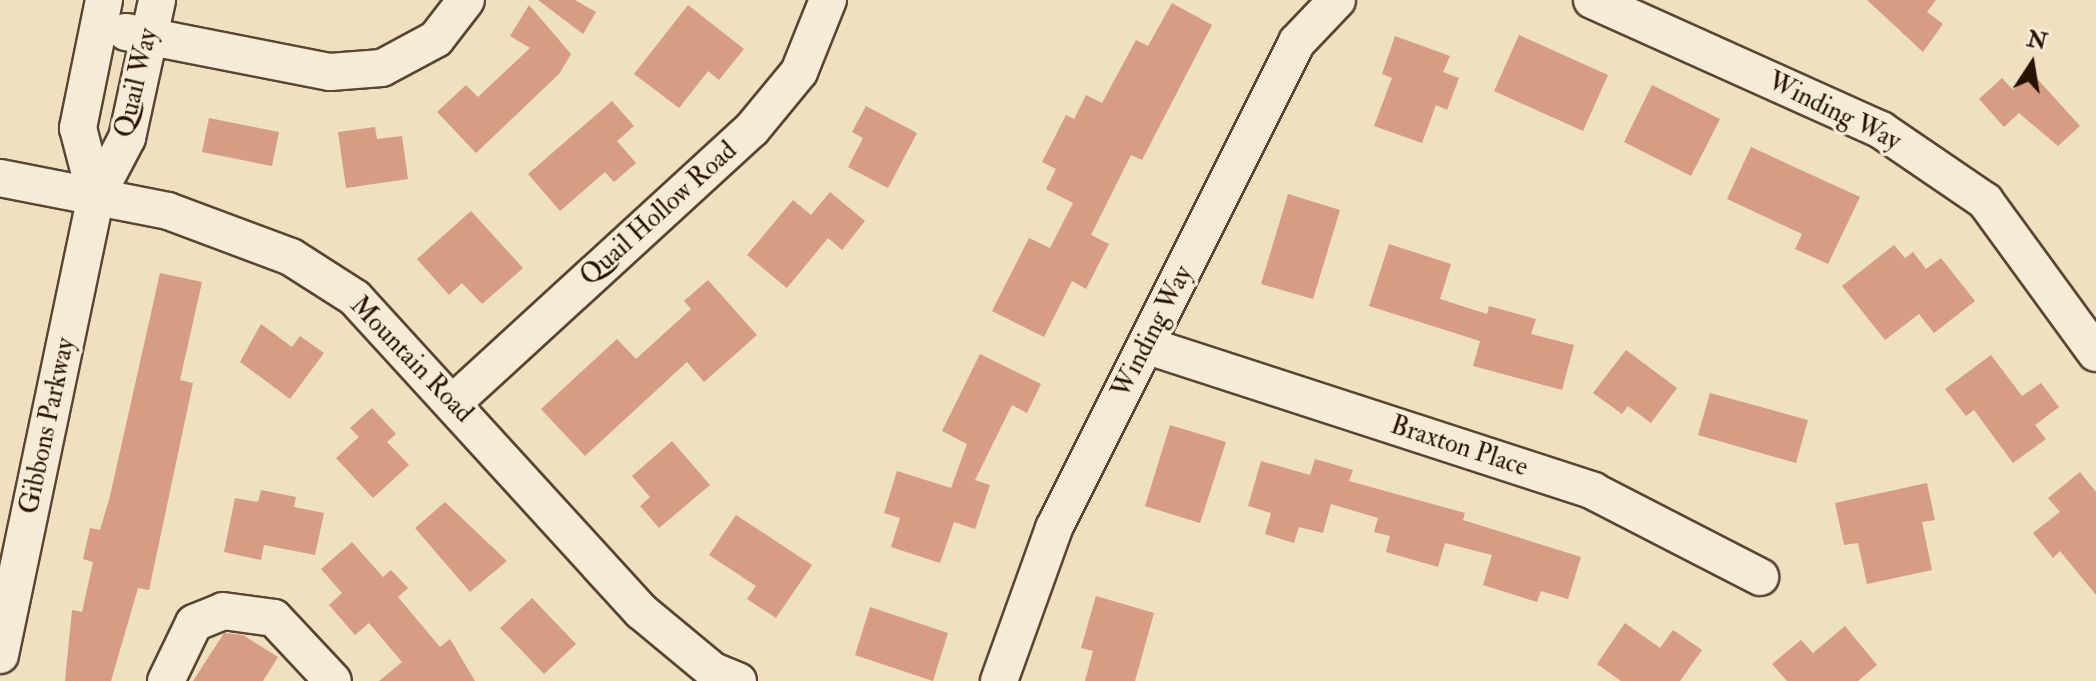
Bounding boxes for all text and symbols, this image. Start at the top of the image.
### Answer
north arrow [1992,24,2072,104]
street label: Quail Way [109,25,165,141]
text: N [2024,25,2050,56]
street label: Winding Way [1762,66,1906,158]
street label: Quail Hollow Road [574,136,744,292]
street label: Winding Way [1106,261,1200,403]
street label: Mountain Road [343,290,479,430]
street label: Gibbons Parkway [14,335,82,517]
street label: Braxton Place [1386,410,1532,484]

